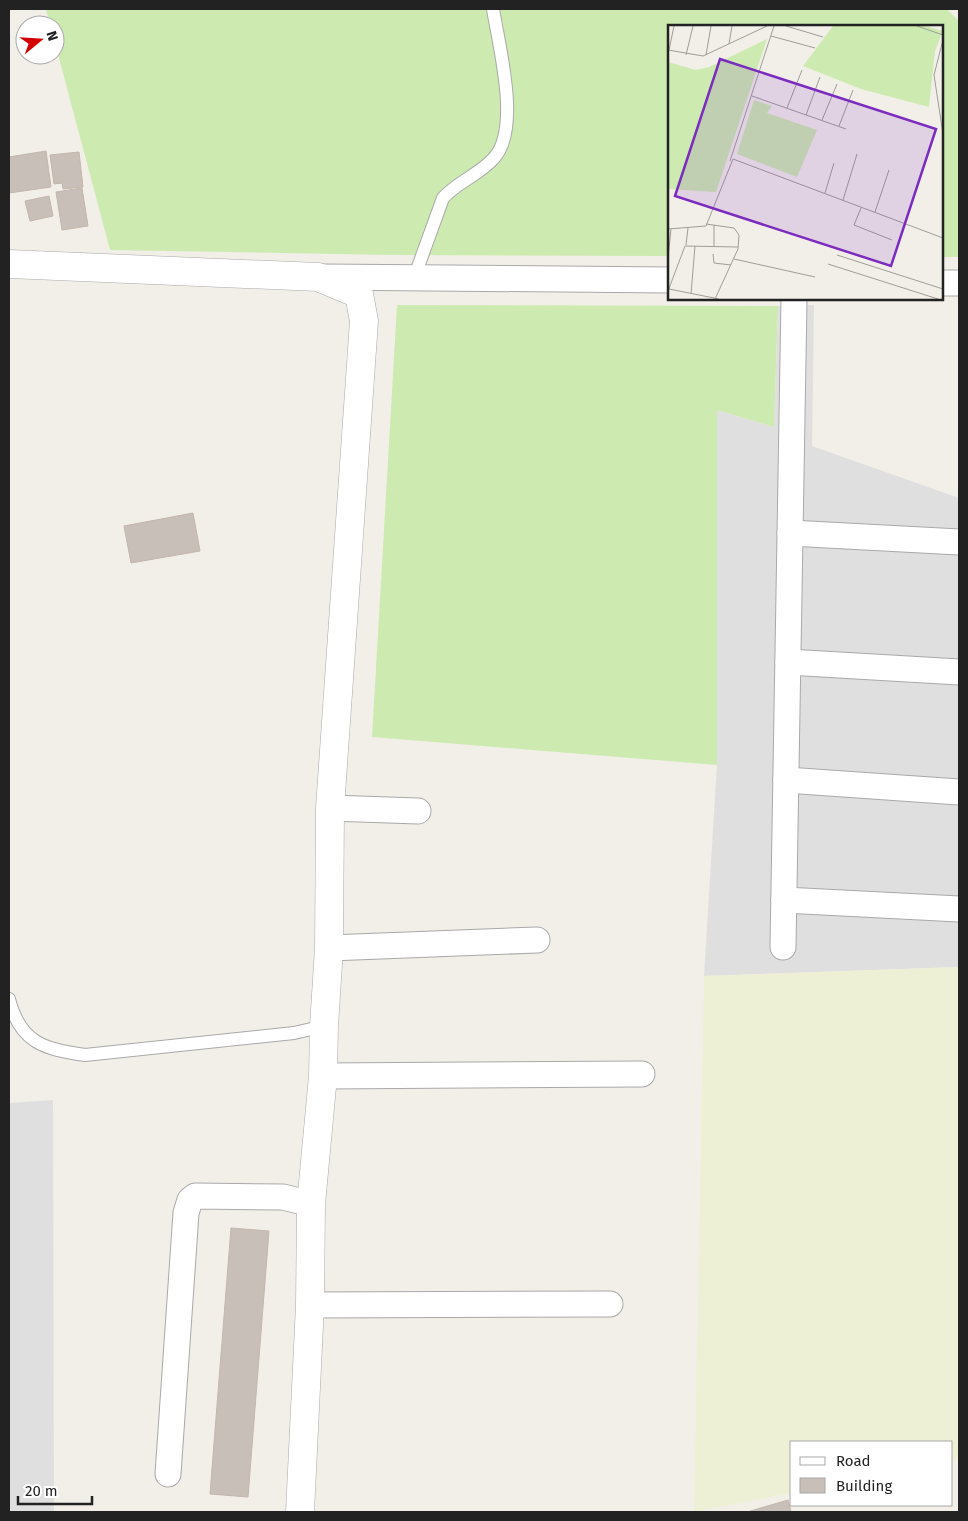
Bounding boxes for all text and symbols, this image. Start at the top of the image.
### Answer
north arrow [15,15,65,65]
inset map [668,25,943,300]
text: N [42,29,61,43]
legend [790,1441,953,1506]
text: Road [836,1452,871,1470]
scale bar [18,1474,91,1506]
text: Building [836,1477,892,1495]
text: 20 m [25,1482,58,1500]

